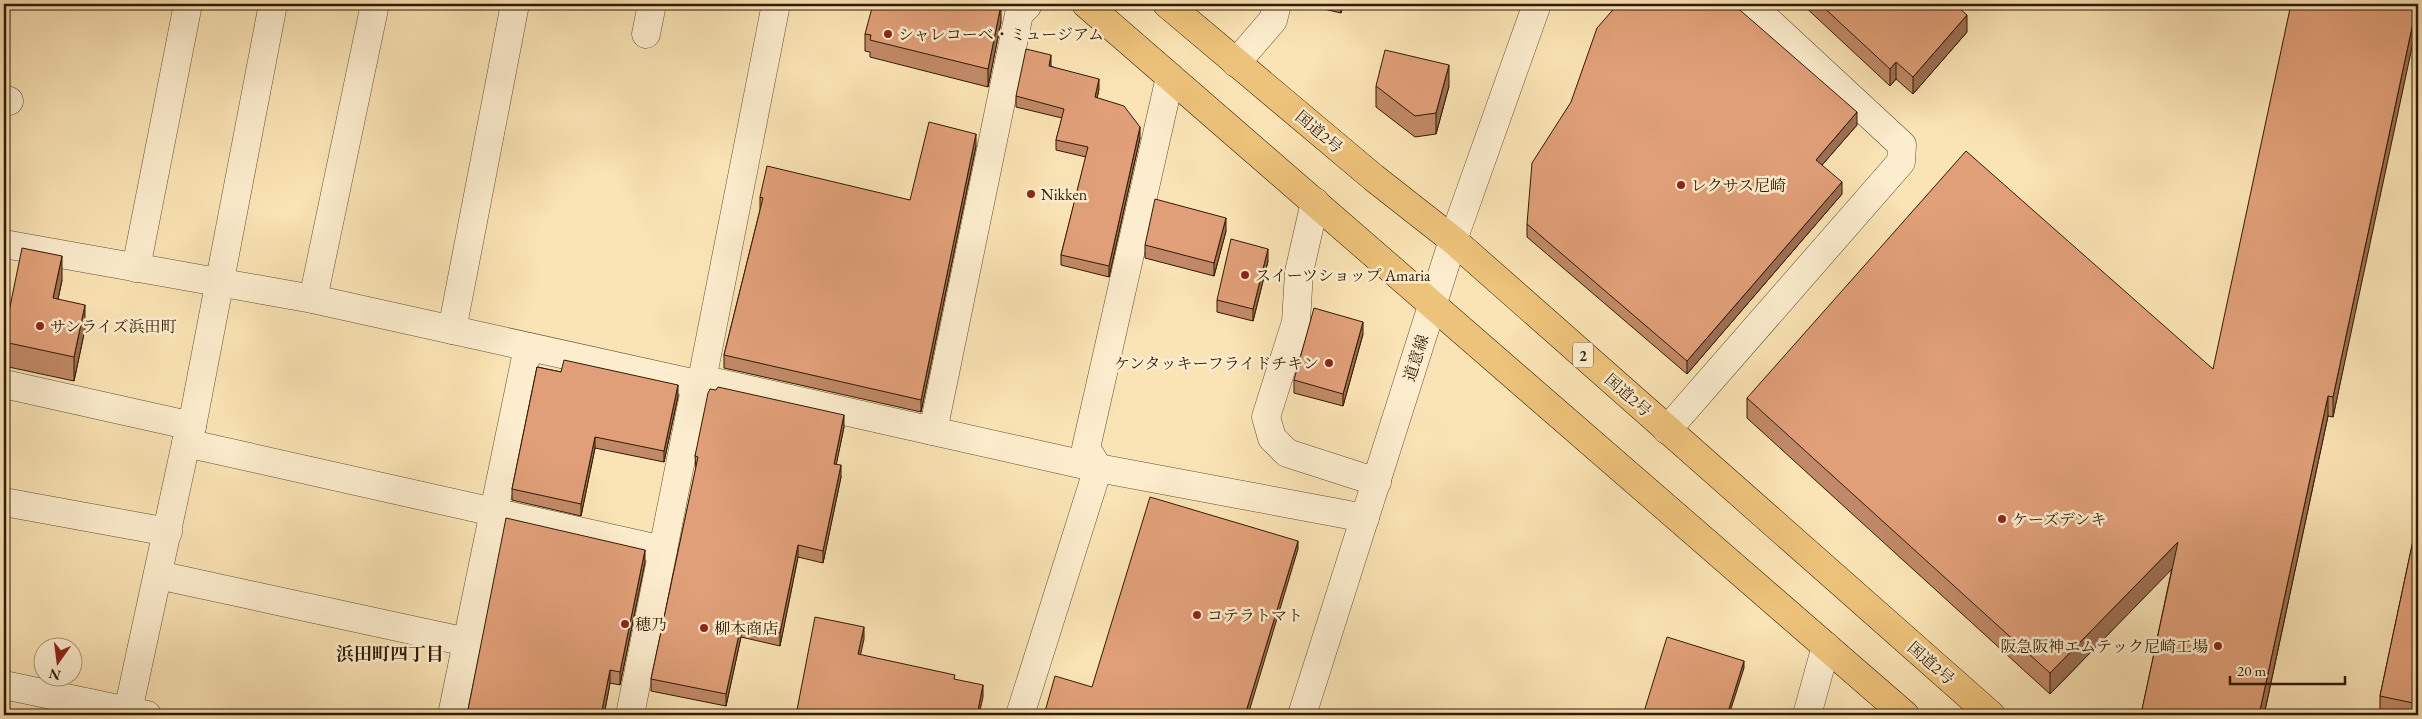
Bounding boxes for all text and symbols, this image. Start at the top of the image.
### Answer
place label: シャレコーベ・ミュージアム [898,24,1104,45]
marker: シャレコーベ・ミュージアム [882,28,894,40]
street label: 国道2号 [1291,106,1347,158]
place label: レクサス尼崎 [1691,175,1786,196]
marker: レクサス尼崎 [1675,179,1687,191]
place label: Nikken [1041,184,1088,205]
marker: Nikken [1025,188,1037,200]
place label: スイーツショップ Amaria [1255,265,1431,286]
marker: スイーツショップ Amaria [1239,269,1251,281]
place label: サンライズ浜田町 [50,316,177,337]
marker: サンライズ浜田町 [34,320,46,332]
street label: 道意線 [1399,332,1433,384]
road number: 2 [1573,342,1593,368]
place label: ケンタッキーフライドチキン [1114,353,1319,374]
marker: ケンタッキーフライドチキン [1323,357,1335,369]
street label: 国道2号 [1600,369,1656,421]
place label: ケーズデンキ [2012,509,2107,530]
marker: ケーズデンキ [1996,513,2008,525]
place label: コテラトマト [1207,605,1303,626]
marker: コテラトマト [1191,609,1203,621]
place label: 穂乃 [635,614,667,635]
marker: 穂乃 [619,618,631,630]
place label: 柳本商店 [714,618,778,639]
marker: 柳本商店 [698,622,710,634]
north arrow [32,636,82,686]
place label: 阪急阪神エムテック尼崎工場 [2000,636,2208,657]
street label: 国道2号 [1903,637,1959,689]
marker: 阪急阪神エムテック尼崎工場 [2212,640,2224,652]
district label: 浜田町四丁目 [336,642,444,665]
scale bar [2230,654,2344,686]
text: 20 m [2237,661,2266,680]
text: N [47,664,63,685]

